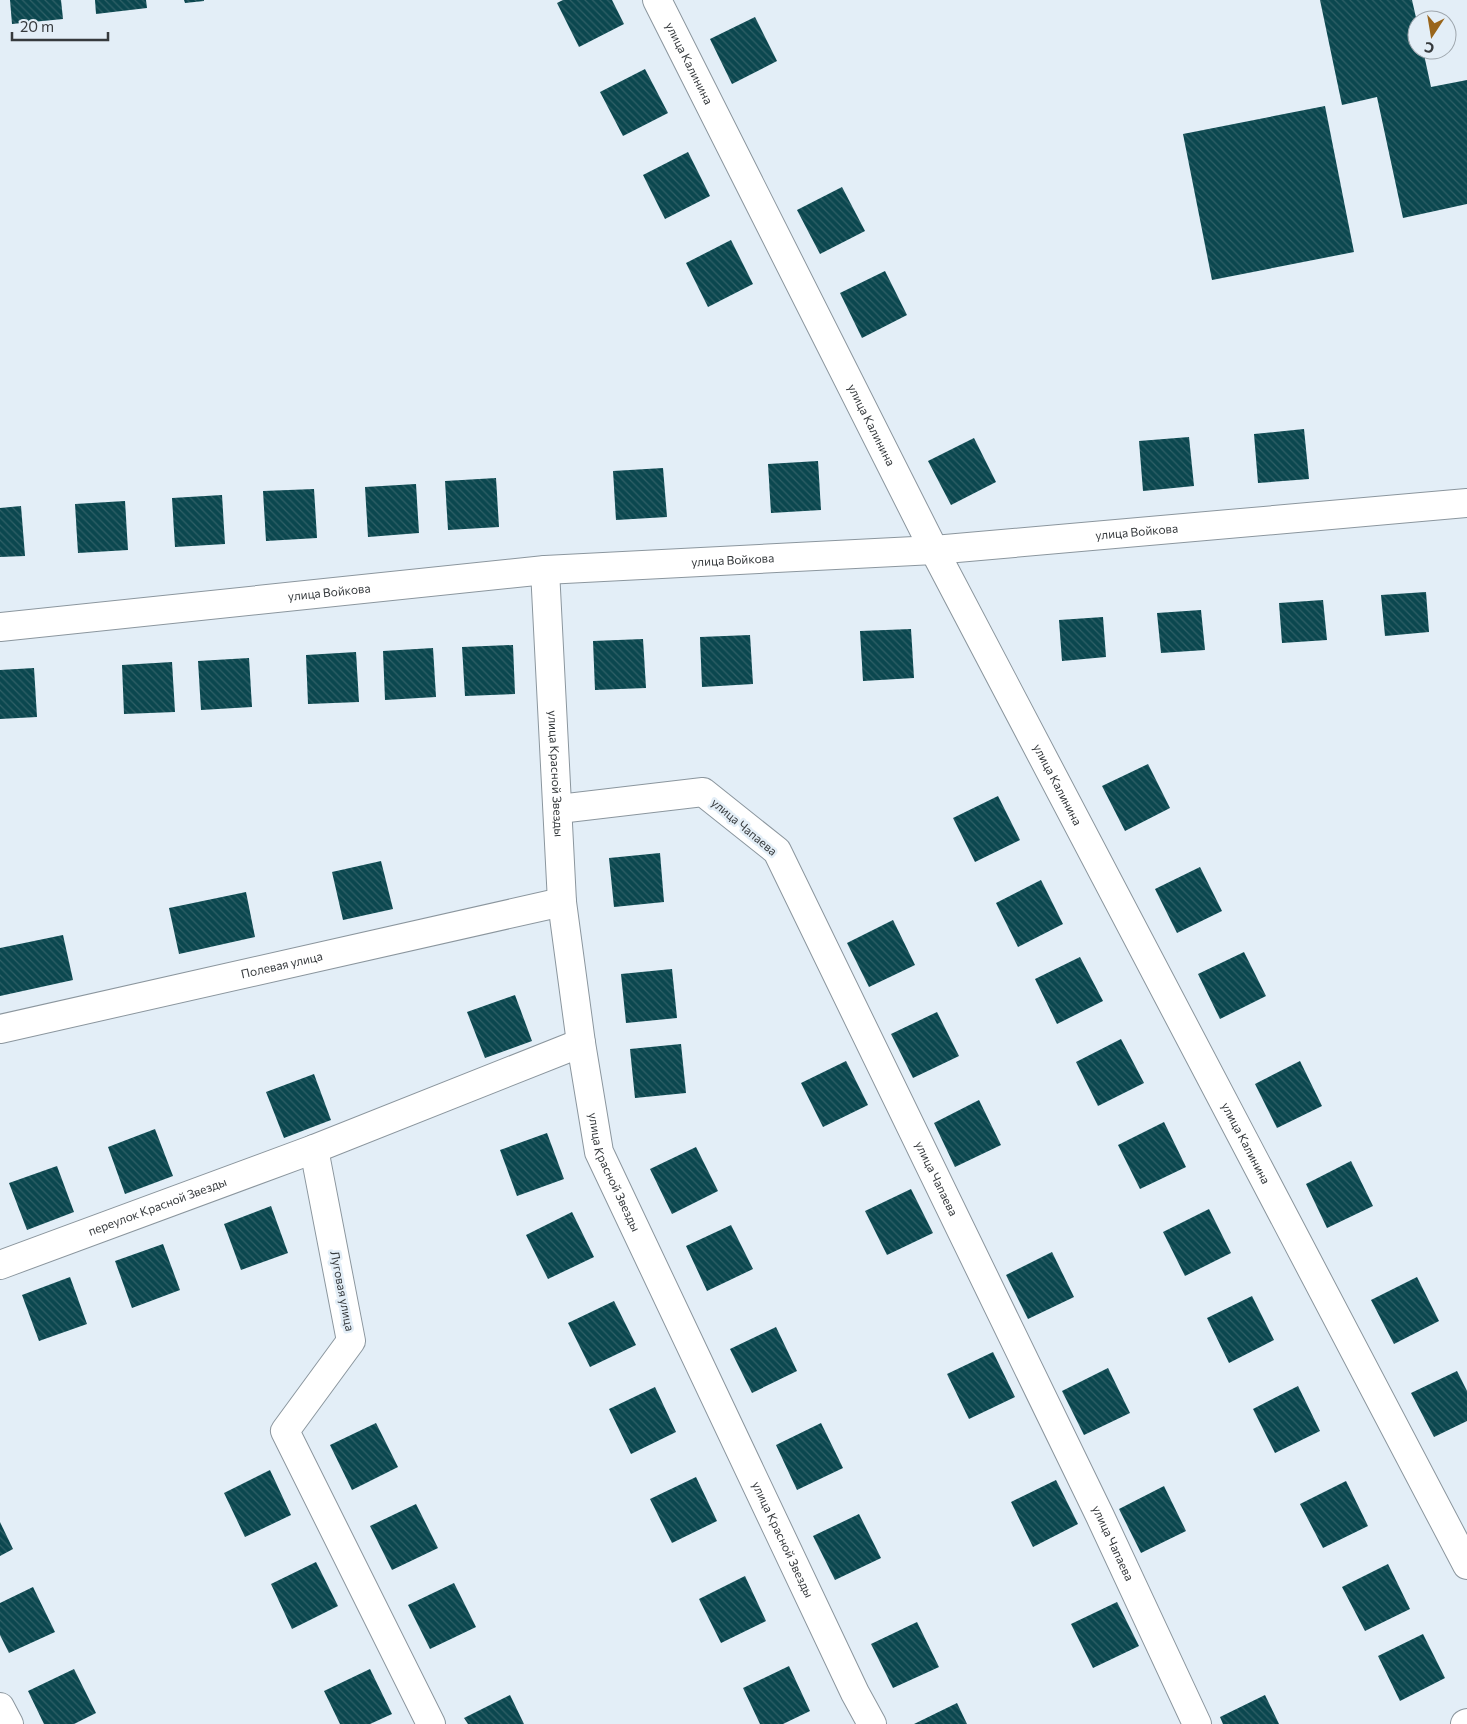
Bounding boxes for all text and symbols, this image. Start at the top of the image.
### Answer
scale bar [12,10,109,42]
north arrow [1407,10,1457,60]
text: 20 m [20,17,54,35]
street label: улица Калинина [663,20,716,106]
text: С [1423,39,1436,58]
street label: улица Калинина [845,381,899,468]
street label: улица Войкова [1095,521,1179,542]
street label: улица Войкова [691,550,775,568]
street label: улица Войкова [287,580,371,603]
street label: улица Красной Звезды [546,710,567,837]
street label: улица Калинина [1031,741,1085,827]
street label: улица Чапаева [709,795,780,858]
street label: Полевая улица [239,948,324,980]
street label: улица Калинина [1219,1100,1274,1186]
street label: улица Красной Звезды [587,1112,644,1233]
street label: улица Чапаева [913,1139,961,1218]
street label: переулок Красной Звезды [86,1174,228,1238]
street label: Луговая улица [328,1249,358,1332]
street label: улица Красной Звезды [750,1479,817,1599]
street label: улица Чапаева [1090,1503,1137,1583]

